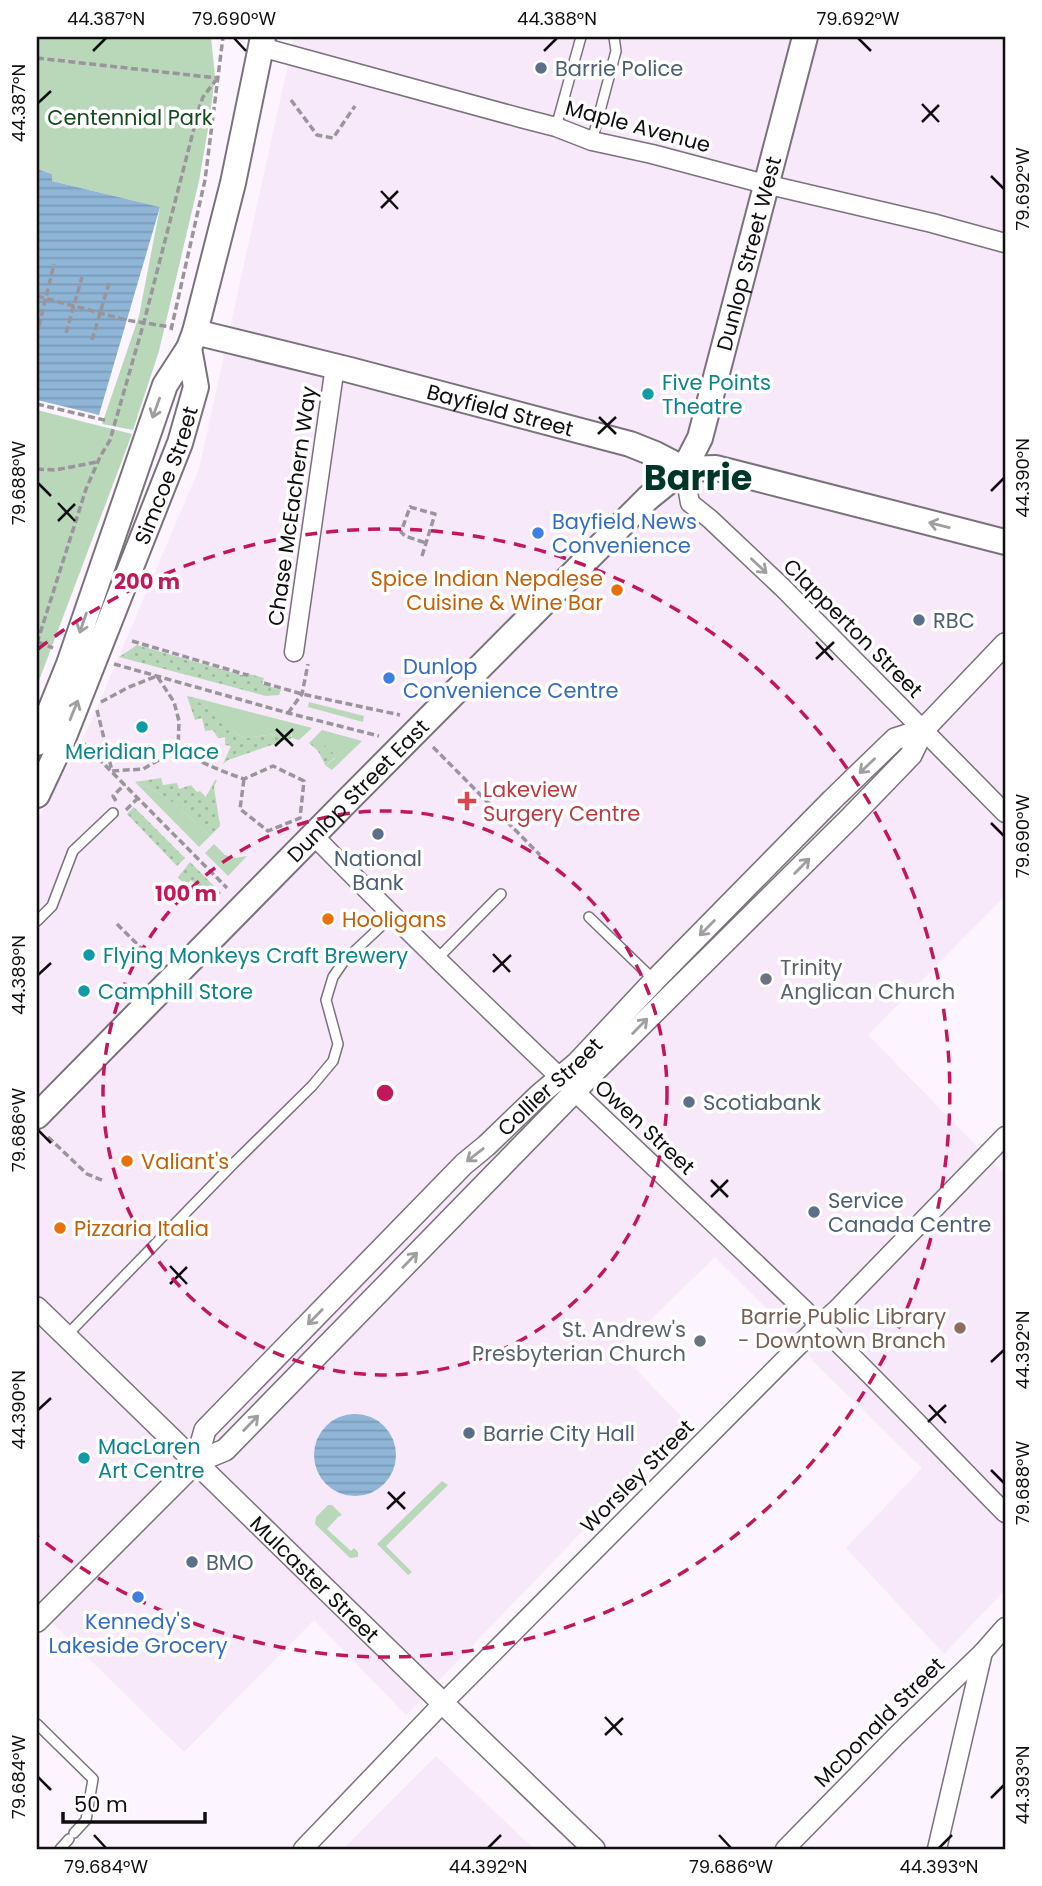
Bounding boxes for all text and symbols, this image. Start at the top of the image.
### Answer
text: 44.387°N [67,6,145,31]
text: 79.690°W [192,6,276,31]
text: 44.388°N [517,6,597,31]
text: 79.692°W [816,6,900,31]
place label: Barrie Police [555,54,683,83]
marker: Barrie Police [533,60,549,76]
text: 44.387°N [6,64,31,142]
street label: Maple Avenue [562,93,714,159]
park label: Centennial Park [47,103,213,132]
text: 79.692°W [1010,147,1035,231]
street label: Dunlop Street West [709,153,788,354]
place label: Five Points Theatre [662,368,771,421]
street label: Bayfield Street [424,376,577,443]
street label: Chase McEachern Way [261,384,323,628]
marker: Five Points Theatre [640,386,656,402]
one-way arrow [149,396,161,418]
street label: Simcoe Street [127,403,204,549]
text: 44.390°N [1010,438,1035,518]
text: 79.688°W [6,441,31,525]
district label: Barrie [644,453,752,502]
place label: Bayfield News Convenience [552,507,697,560]
one-way arrow [928,518,951,531]
marker: Bayfield News Convenience [530,525,546,541]
street label: Clapperton Street [777,552,929,704]
one-way arrow [751,557,768,574]
place label: Spice Indian Nepalese Cuisine & Wine Bar [370,564,603,617]
text: 200 m [114,567,180,596]
marker: Spice Indian Nepalese Cuisine & Wine Bar [609,582,625,598]
place label: RBC [933,606,975,635]
one-way arrow [76,612,89,634]
marker: RBC [911,612,927,628]
place label: Dunlop Convenience Centre [403,652,619,705]
marker: Dunlop Convenience Centre [381,670,397,686]
one-way arrow [69,700,82,721]
street label: Dunlop Street East [280,712,435,868]
marker: Meridian Place [134,719,150,735]
place label: Meridian Place [65,737,219,766]
one-way arrow [859,758,876,775]
place label: Lakeview Surgery Centre [483,775,640,828]
marker: Lakeview Surgery Centre [457,791,477,811]
text: 79.690°W [1010,794,1035,878]
marker: National Bank [370,826,386,842]
place label: National Bank [334,844,422,897]
one-way arrow [793,858,810,875]
text: 100 m [155,879,217,908]
place label: Hooligans [342,905,447,934]
marker: Hooligans [320,911,336,927]
one-way arrow [698,919,715,936]
text: 44.389°N [6,935,31,1015]
place label: Flying Monkeys Craft Brewery [103,941,408,970]
marker: Flying Monkeys Craft Brewery [81,947,97,963]
place label: Trinity Anglican Church [780,953,955,1006]
marker: Trinity Anglican Church [758,971,774,987]
place label: Camphill Store [98,977,253,1006]
marker: Camphill Store [76,983,92,999]
one-way arrow [631,1018,648,1035]
street label: Collier Street [491,1031,608,1142]
street label: Owen Street [589,1073,701,1181]
centre of rings [373,1081,397,1105]
text: 79.686°W [6,1088,31,1172]
place label: Scotiabank [703,1088,821,1117]
marker: Scotiabank [681,1094,697,1110]
place label: Valiant's [141,1147,229,1176]
one-way arrow [466,1148,484,1163]
marker: Valiant's [119,1153,135,1169]
place label: Service Canada Centre [828,1186,991,1239]
marker: Service Canada Centre [806,1204,822,1220]
place label: Pizzaria Italia [74,1214,209,1243]
marker: Pizzaria Italia [52,1220,68,1236]
one-way arrow [402,1252,419,1269]
place label: Barrie Public Library - Downtown Branch [738,1302,946,1355]
one-way arrow [306,1308,323,1325]
text: 44.392°N [1010,1311,1035,1389]
place label: St. Andrew's Presbyterian Church [472,1315,686,1368]
marker: Barrie Public Library - Downtown Branch [952,1320,968,1336]
marker: St. Andrew's Presbyterian Church [692,1333,708,1349]
text: 44.390°N [6,1370,31,1450]
street label: Worsley Street [574,1413,700,1539]
one-way arrow [242,1415,259,1432]
place label: Barrie City Hall [483,1419,635,1448]
marker: Barrie City Hall [461,1425,477,1441]
place label: MacLaren Art Centre [98,1432,204,1485]
text: 79.688°W [1010,1441,1035,1525]
marker: MacLaren Art Centre [76,1450,92,1466]
street label: Mulcaster Street [244,1509,386,1649]
place label: BMO [206,1548,253,1577]
marker: BMO [184,1554,200,1570]
marker: Kennedy's Lakeside Grocery [130,1589,146,1605]
place label: Kennedy's Lakeside Grocery [48,1607,228,1660]
street label: McDonald Street [808,1651,950,1793]
text: 79.684°W [6,1735,31,1819]
text: 44.393°N [1010,1745,1035,1825]
scale bar [63,1781,205,1825]
text: 50 m [74,1790,128,1819]
text: 79.684°W [64,1854,148,1879]
text: 44.392°N [449,1854,527,1879]
text: 79.686°W [689,1854,773,1879]
text: 44.393°N [899,1854,979,1879]

